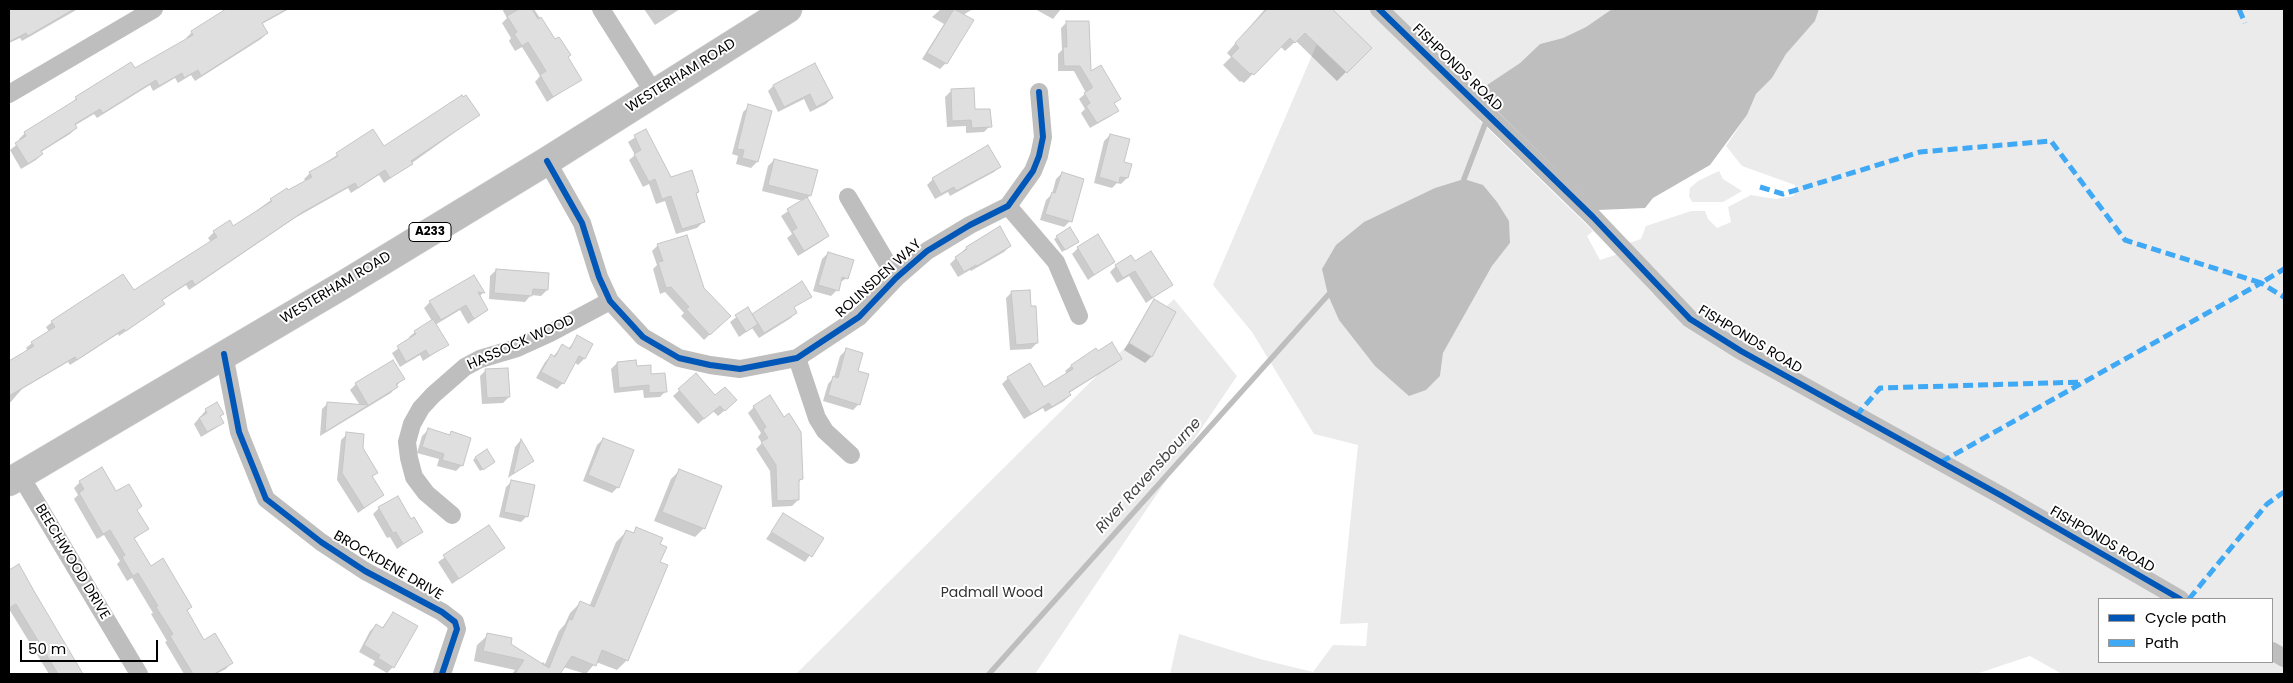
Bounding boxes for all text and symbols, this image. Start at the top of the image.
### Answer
street label: FISHPONDS ROAD [1409,21,1505,115]
street label: WESTERHAM ROAD [623,35,739,117]
road number: A233 [409,222,451,242]
street label: ROLINSDEN WAY [833,236,925,322]
street label: WESTERHAM ROAD [278,248,394,328]
street label: FISHPONDS ROAD [1695,302,1805,378]
street label: HASSOCK WOOD [465,312,577,374]
water label: River Ravensbourne [1093,415,1205,537]
street label: BEECHWOOD DRIVE [31,501,113,623]
street label: FISHPONDS ROAD [2047,503,2157,577]
street label: BROCKDENE DRIVE [330,528,446,604]
park label: Padmall Wood [941,585,1043,601]
legend [2098,598,2273,663]
text: Cycle path [2145,607,2226,628]
scale bar [22,630,160,662]
text: Path [2145,632,2179,653]
text: 50 m [28,638,66,659]

